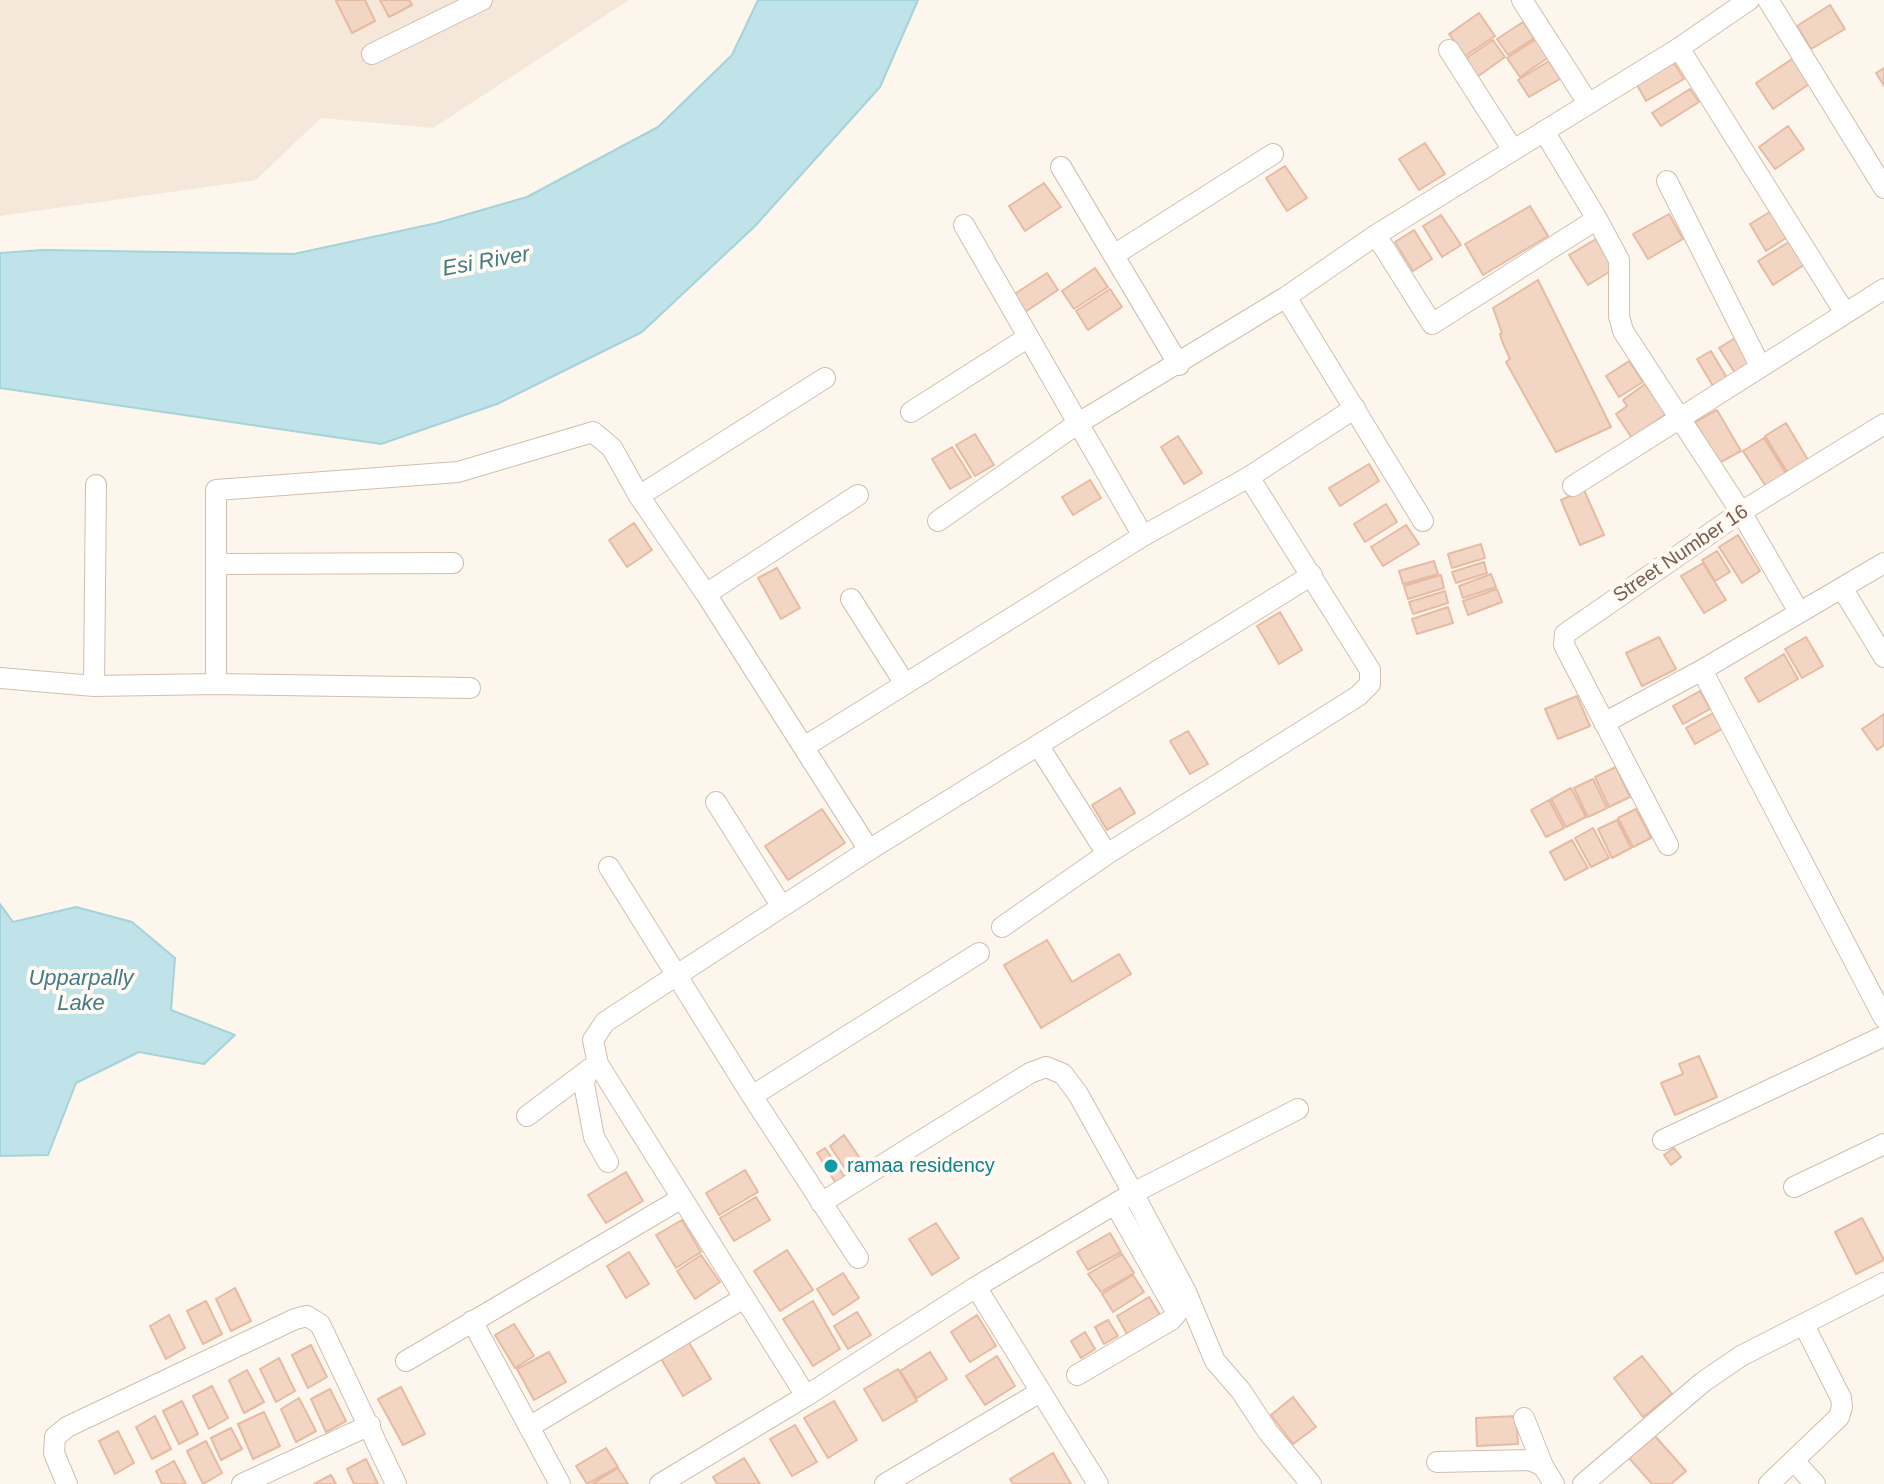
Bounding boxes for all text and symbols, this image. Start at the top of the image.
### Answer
water label: Esi River [440,241,532,283]
street label: Street Number 16 [1609,500,1753,608]
water label: Upparpally Lake [28,966,134,1018]
place label: ramaa residency [847,1154,995,1178]
marker: ramaa residency [822,1157,840,1175]

